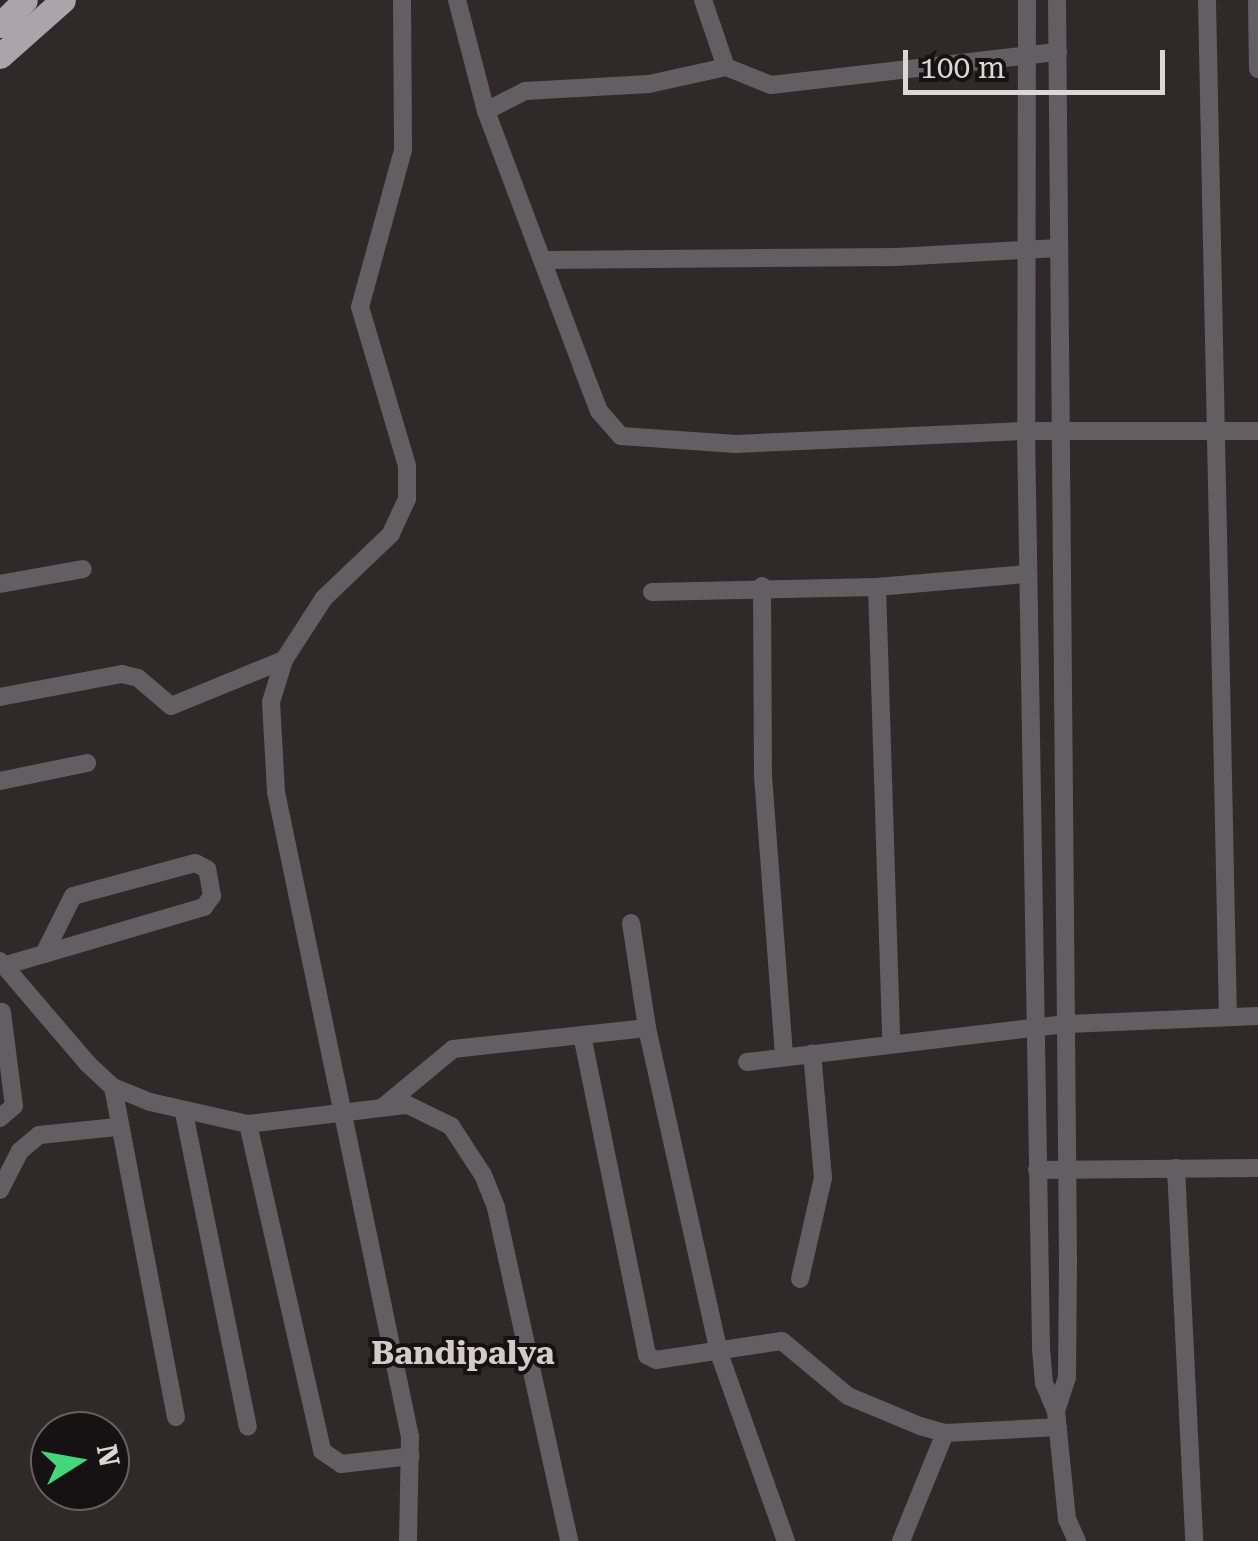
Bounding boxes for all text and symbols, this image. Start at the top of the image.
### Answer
scale bar [908,30,1170,92]
text: 100 m [920,50,1005,85]
district label: Bandipalya [371,1334,555,1372]
north arrow [30,1411,130,1511]
text: N [90,1442,126,1469]

